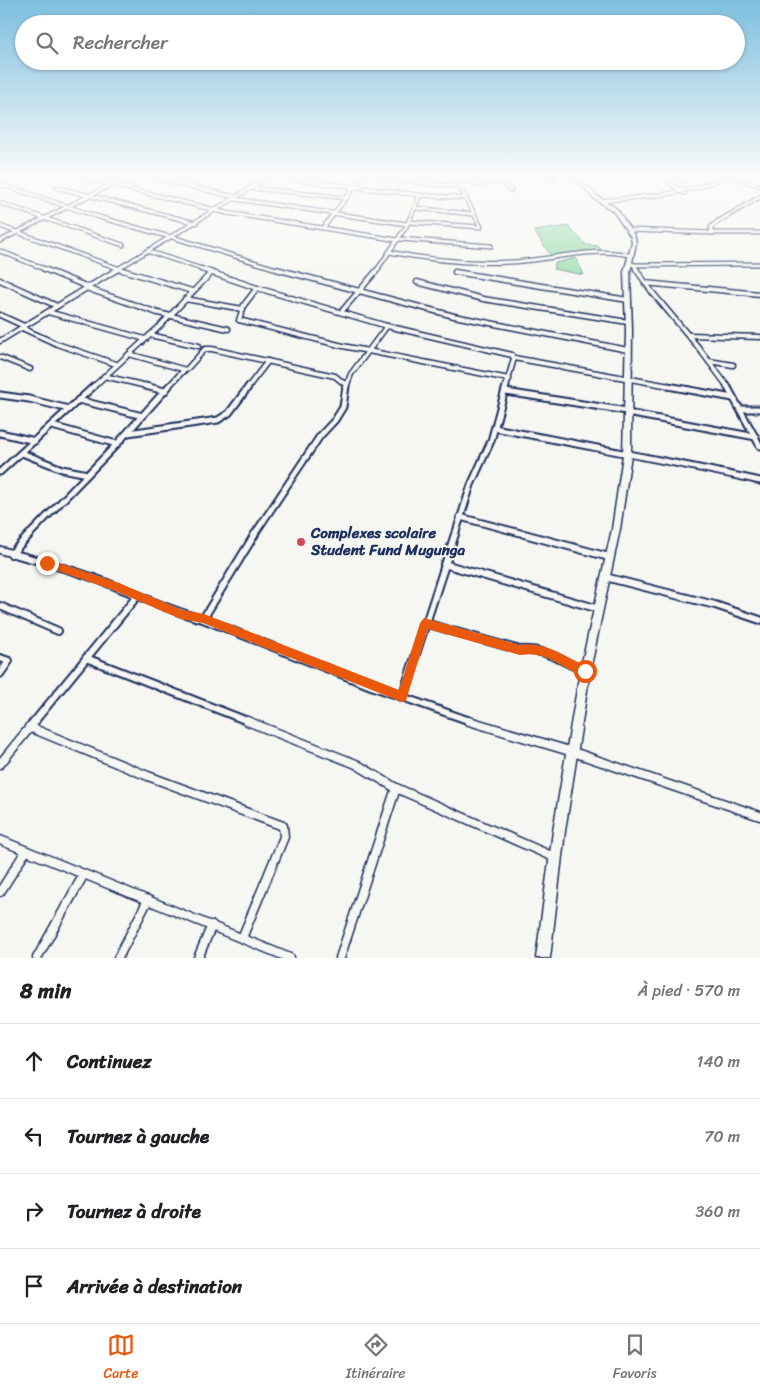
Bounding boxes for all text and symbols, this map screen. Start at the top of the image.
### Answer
search box [15,15,745,70]
text: Rechercher [73,26,168,59]
icon: search [33,29,61,57]
place label: Complexes scolaire Student Fund Mugunga [310,520,465,563]
marker: Complexes scolaire Student Fund Mugunga [295,536,307,548]
route end [36,552,59,575]
route start [574,660,597,683]
text: 8 min [20,972,71,1010]
text: À pied · 570 m [638,976,740,1005]
text: Continuez [67,1045,152,1078]
icon: ahead [20,1047,48,1075]
text: 140 m [697,1047,740,1076]
text: Tournez à gauche [67,1120,209,1153]
icon: left [20,1122,48,1150]
text: 70 m [704,1122,740,1151]
text: Tournez à droite [67,1195,201,1228]
icon: right [20,1197,48,1225]
text: 360 m [696,1197,740,1226]
text: Arrivée à destination [67,1270,242,1303]
icon: arrive [20,1272,48,1300]
tab: Carte [104,1331,138,1386]
tab: Itinéraire [346,1331,406,1386]
tab: Favoris [613,1331,656,1386]

